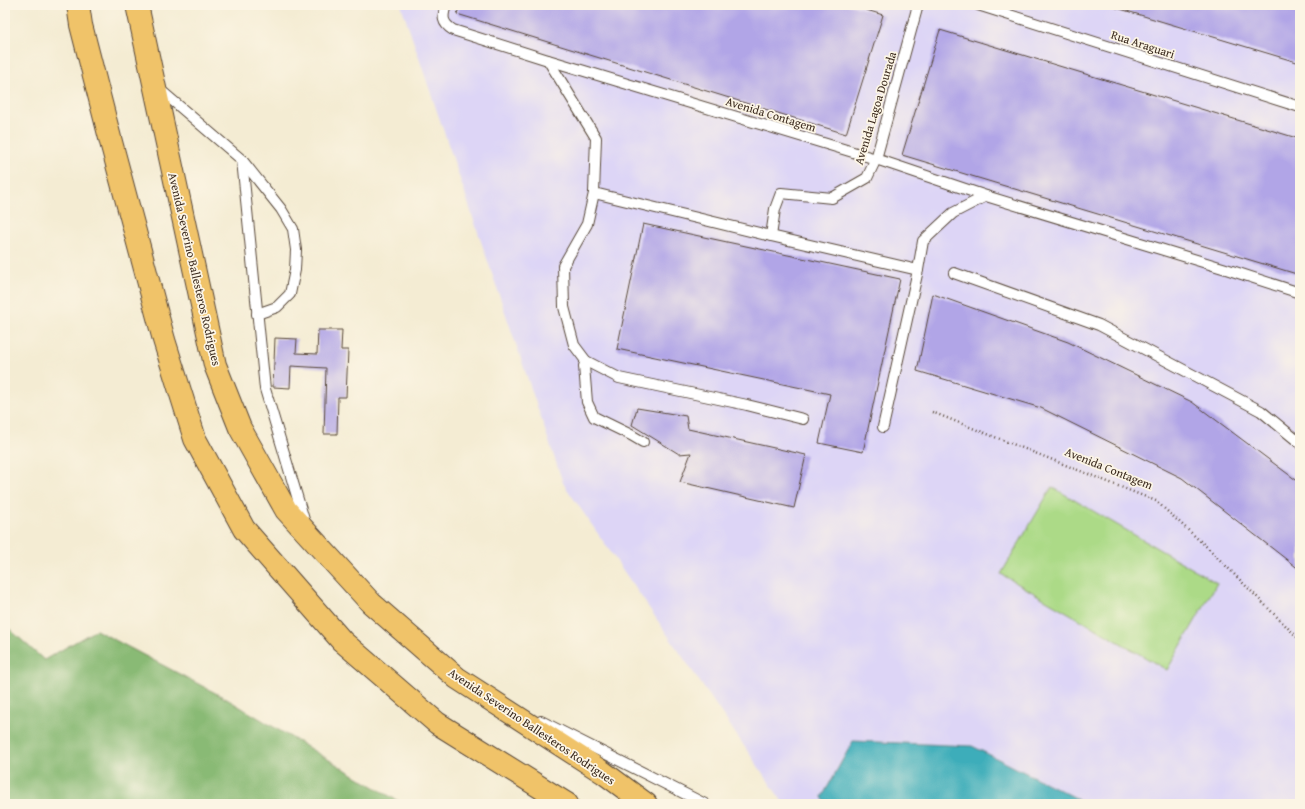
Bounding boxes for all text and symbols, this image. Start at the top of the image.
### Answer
street label: Rua Araguari [1109,26,1178,62]
street label: Avenida Lagoa Dourada [850,49,900,167]
street label: Avenida Contagem [724,92,818,136]
street label: Avenida Severino Ballesteros Rodrigues [164,171,226,368]
street label: Avenida Contagem [1062,443,1156,493]
street label: Avenida Severino Ballesteros Rodrigues [445,664,619,788]

